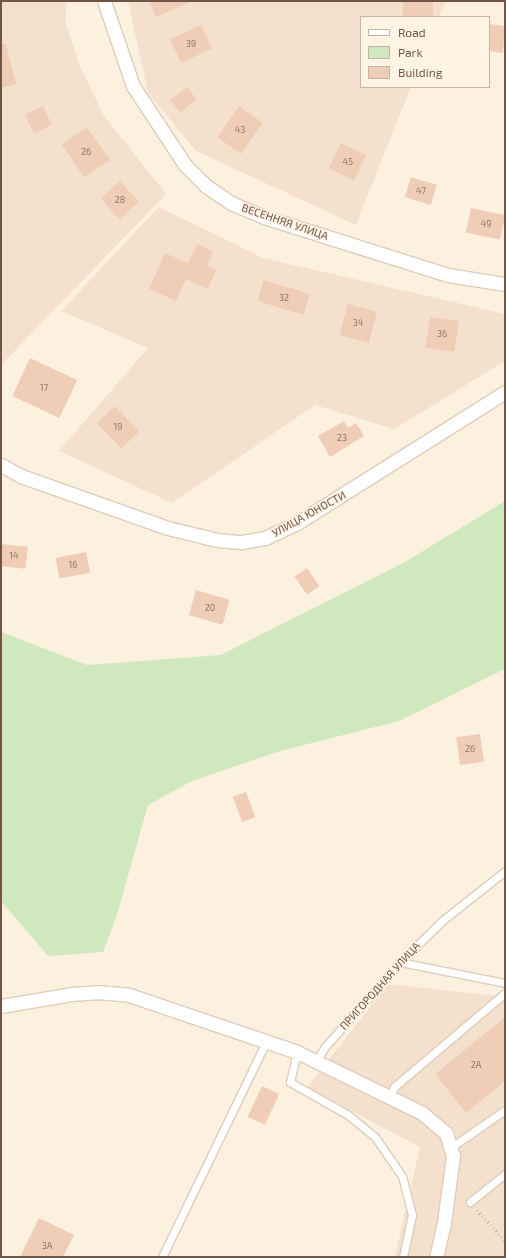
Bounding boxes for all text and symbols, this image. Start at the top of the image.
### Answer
legend [360,16,490,88]
text: Road [398,25,426,39]
house number: 39 [186,39,196,49]
text: Park [398,45,423,59]
text: Building [398,65,442,79]
house number: 43 [235,125,245,135]
house number: 26 [81,147,91,157]
house number: 45 [343,157,353,167]
house number: 47 [416,186,426,196]
house number: 28 [115,195,125,205]
street label: ВЕСЕННЯЯ УЛИЦА [240,201,330,243]
house number: 49 [481,219,491,229]
house number: 32 [279,293,289,303]
house number: 34 [353,318,363,328]
house number: 36 [437,329,447,339]
house number: 17 [40,383,48,393]
house number: 19 [114,422,122,432]
house number: 23 [337,433,347,443]
street label: УЛИЦА ЮНОСТИ [270,488,348,540]
house number: 14 [9,551,19,561]
house number: 16 [69,560,77,570]
house number: 20 [205,603,215,613]
house number: 26 [465,744,475,754]
street label: ПРИГОРОДНАЯ УЛИЦА [337,939,423,1033]
house number: 2А [471,1060,481,1070]
house number: 3А [42,1241,52,1251]

